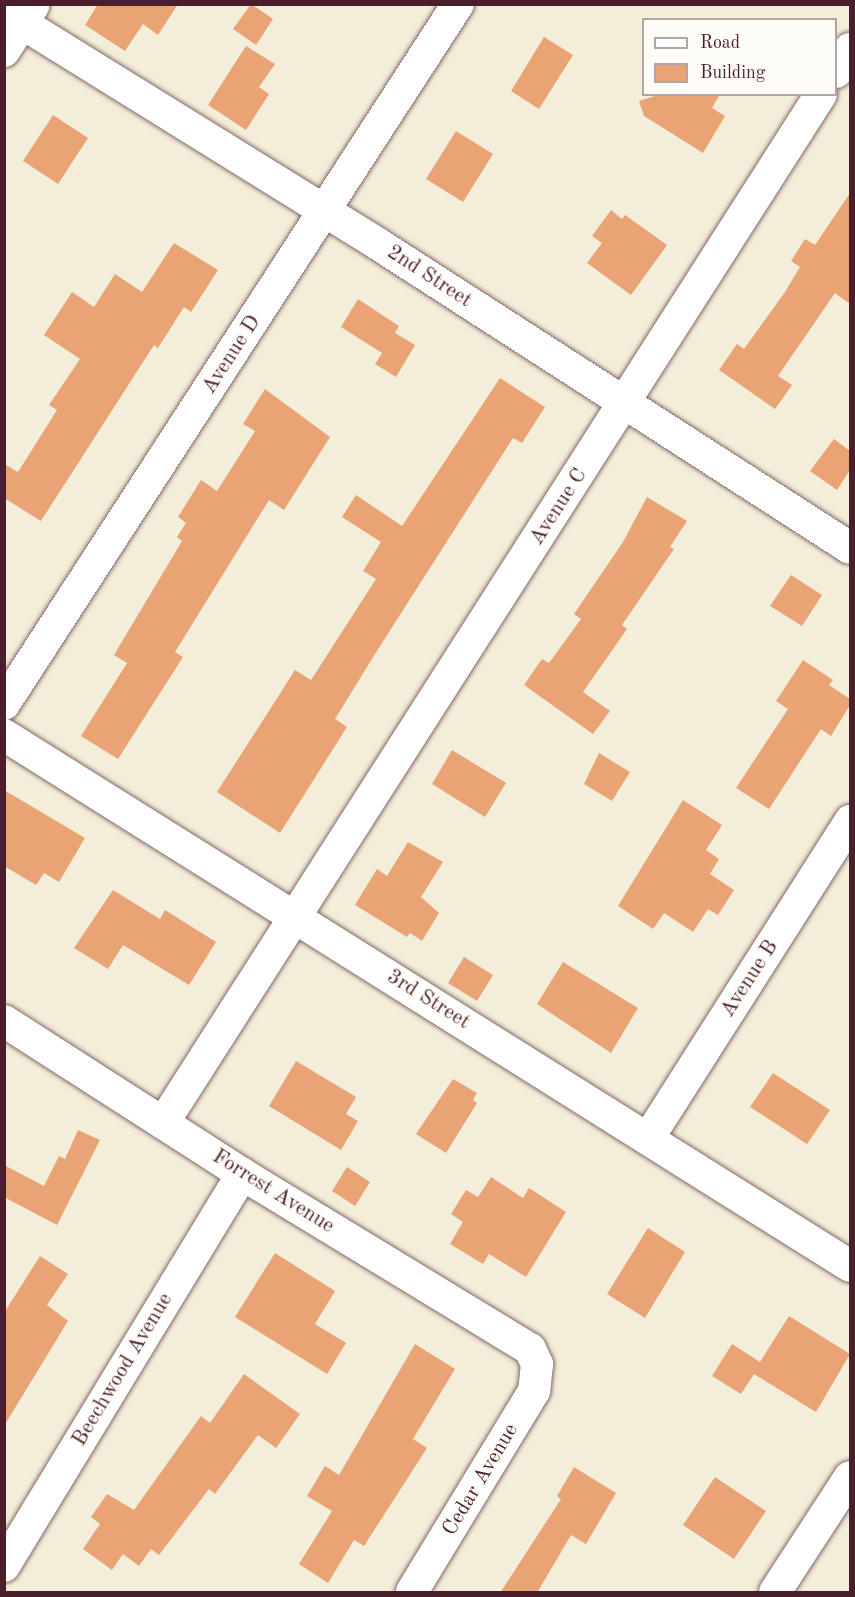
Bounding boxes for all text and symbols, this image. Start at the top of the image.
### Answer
legend [642,18,837,96]
text: Road [700,34,740,52]
text: Building [700,64,765,82]
street label: 2nd Street [382,240,476,314]
street label: Avenue D [197,311,267,399]
street label: Avenue C [525,464,593,550]
street label: Avenue B [716,936,784,1022]
street label: 3rd Street [382,965,474,1035]
street label: Forrest Avenue [207,1144,339,1240]
street label: Beechwood Avenue [67,1289,179,1451]
street label: Cedar Avenue [438,1419,524,1541]

